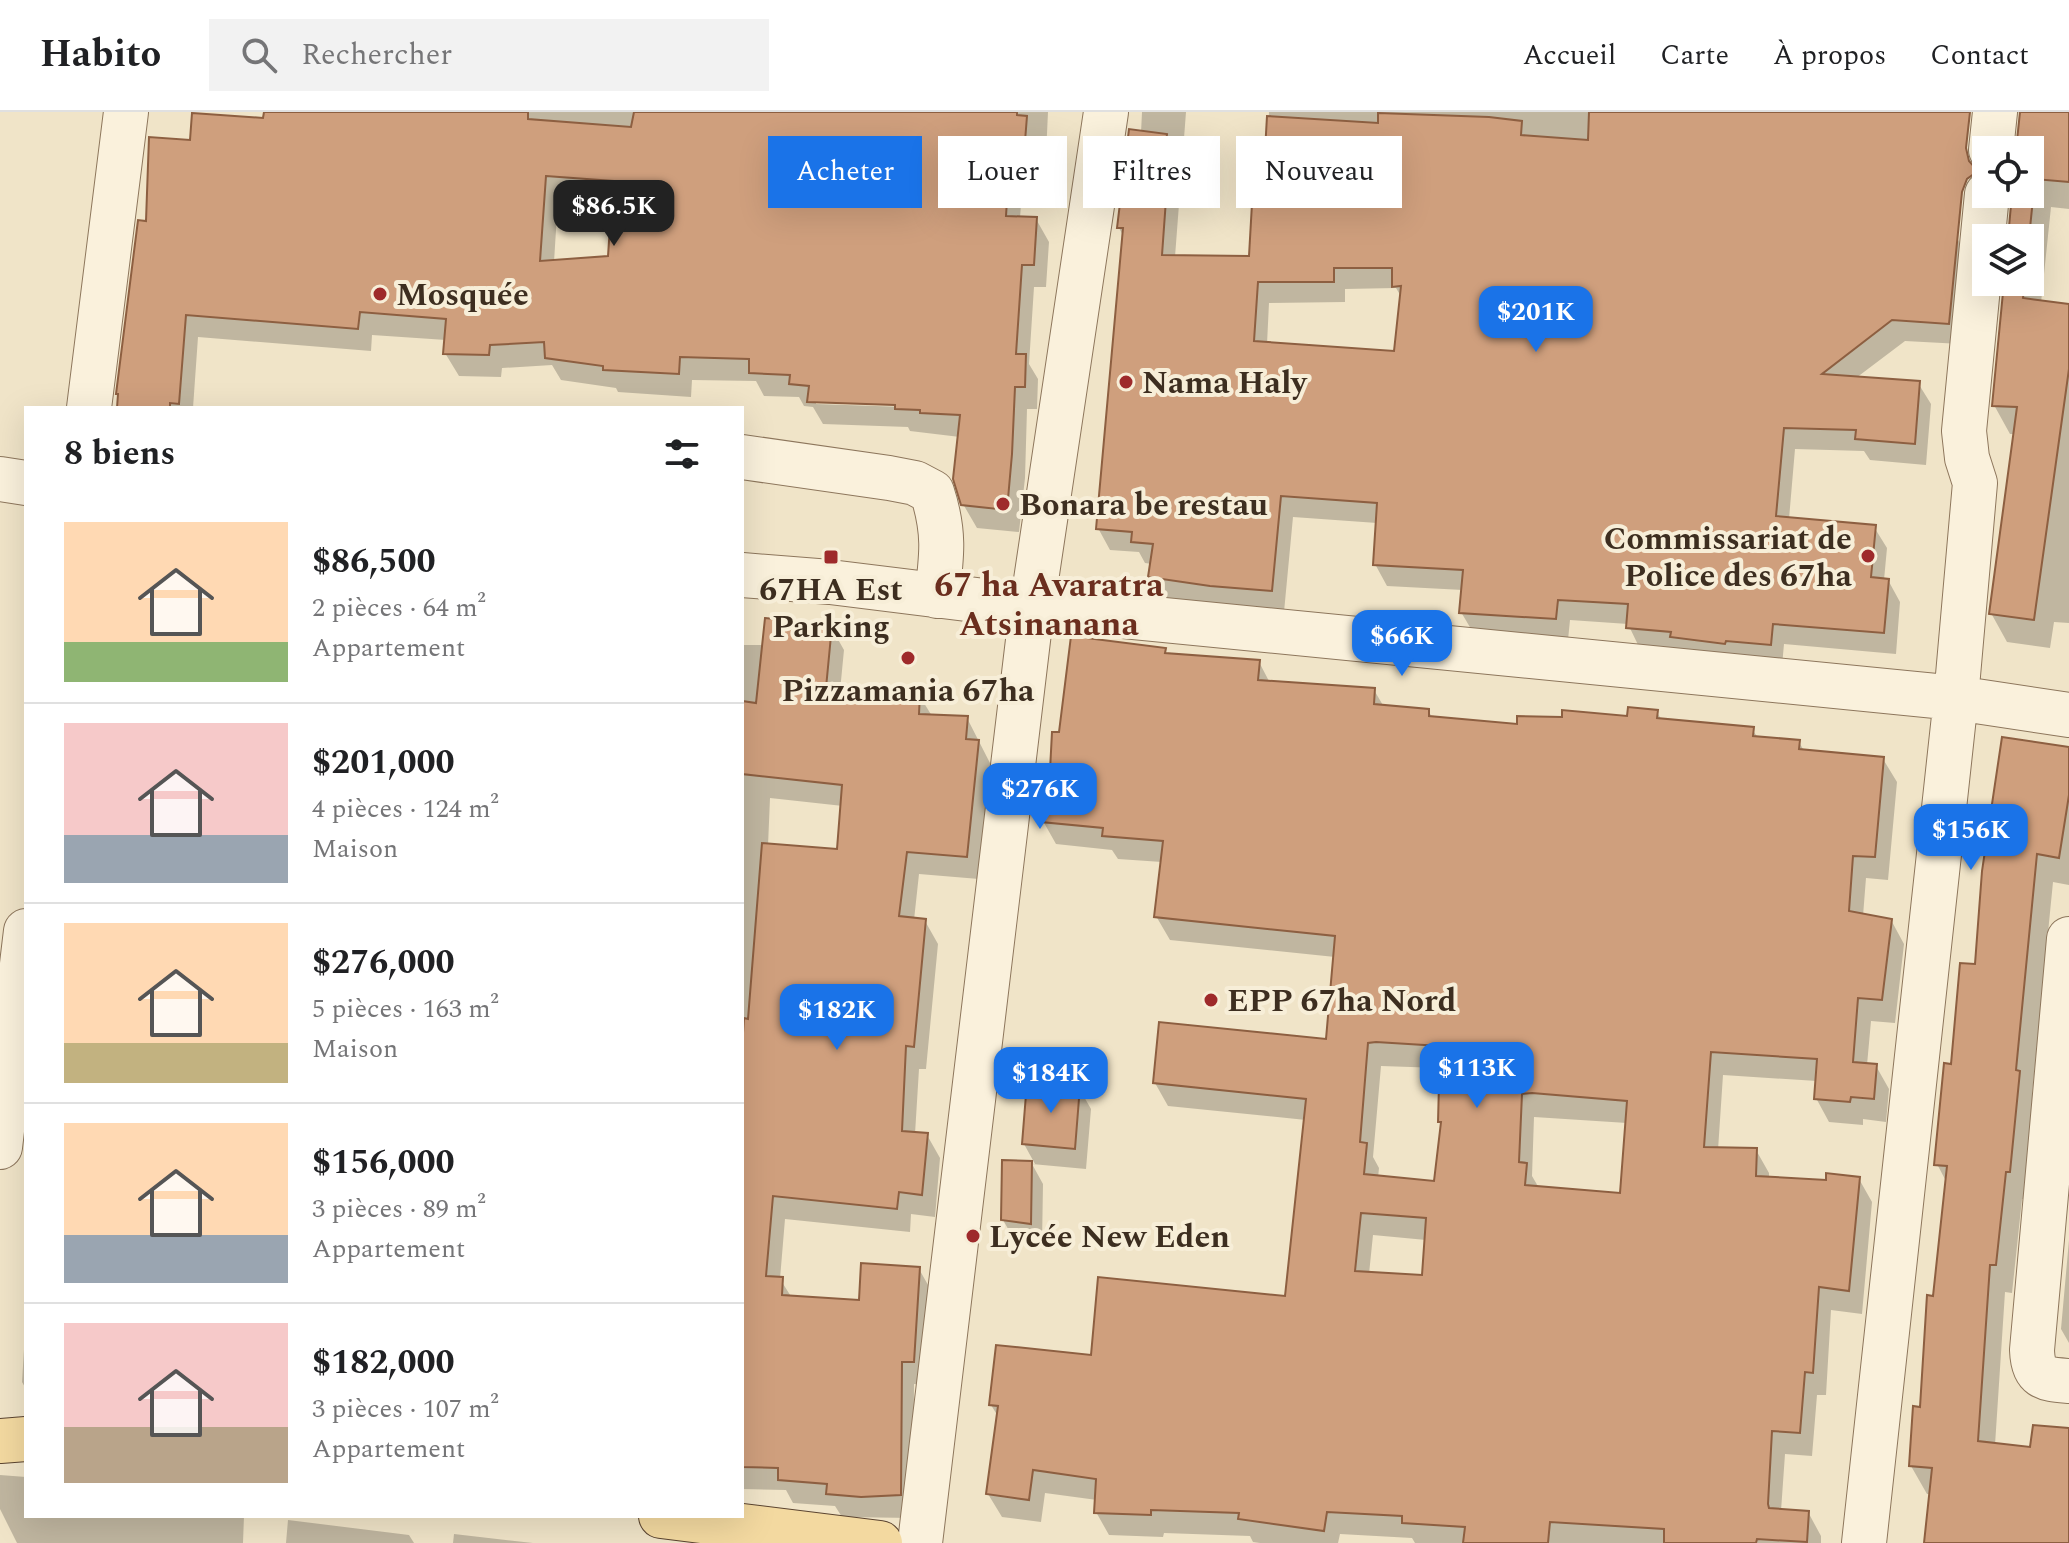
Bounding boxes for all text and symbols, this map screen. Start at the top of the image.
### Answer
search box [209,19,769,91]
text: Habito [40,26,161,84]
text: Rechercher [301,32,452,78]
icon: search [237,33,281,77]
text: Accueil [1523,34,1616,77]
text: Carte [1660,34,1729,77]
text: À propos [1773,34,1886,77]
text: Contact [1930,34,2029,77]
chip: Acheter [768,136,922,208]
chip: Louer [938,136,1067,208]
chip: Filtres [1083,136,1220,208]
chip: Nouveau [1236,136,1402,208]
map controls [1972,136,2044,296]
button: locate [1972,136,2044,208]
pin: $86.5K [549,180,679,248]
text: $86.5K [571,186,657,226]
button: layers [1972,224,2044,296]
place label: Mosquée [396,271,529,320]
marker: Mosquée [371,285,389,303]
pin: $201K [1480,286,1592,354]
text: $201K [1497,292,1575,332]
place label: Nama Haly [1142,359,1308,408]
marker: Nama Haly [1117,373,1135,391]
text: 8 biens [64,428,175,480]
icon: filters [660,432,704,476]
place label: Bonara be restau [1019,481,1268,530]
marker: Bonara be restau [994,495,1012,513]
place label: Commissariat de Police des 67ha [1604,515,1853,601]
text: $86,500 [312,536,436,588]
marker: Commissariat de Police des 67ha [1859,547,1877,565]
marker: 67HA Est Parking [822,548,840,566]
icon: home [128,554,224,650]
district label: 67 ha Avaratra Atsinanana [934,560,1164,651]
place label: 67HA Est Parking [759,566,903,652]
text: 2 pièces · 64 m² [312,588,486,628]
pin: $66K [1355,610,1449,678]
text: $66K [1370,616,1434,656]
text: Appartement [312,628,465,668]
marker: Pizzamania 67ha [899,649,917,667]
place label: Pizzamania 67ha [781,667,1035,716]
text: $201,000 [312,737,455,789]
icon: home [128,755,224,851]
pin: $276K [984,763,1096,831]
text: $276K [1001,769,1079,809]
text: 4 pièces · 124 m² [312,789,499,829]
pin: $156K [1915,804,2027,872]
text: $156K [1932,810,2010,850]
text: Maison [312,829,398,869]
text: $276,000 [312,937,455,989]
icon: home [128,955,224,1051]
place label: EPP 67ha Nord [1227,977,1456,1026]
pin: $182K [781,984,893,1052]
text: 5 pièces · 163 m² [312,989,499,1029]
text: $182K [798,990,876,1030]
marker: EPP 67ha Nord [1202,991,1220,1009]
text: Maison [312,1029,398,1069]
pin: $113K [1421,1042,1533,1110]
pin: $184K [995,1047,1107,1115]
text: $113K [1438,1048,1516,1088]
text: $184K [1012,1053,1090,1093]
text: $156,000 [312,1137,455,1189]
icon: home [128,1155,224,1251]
text: 3 pièces · 89 m² [312,1189,486,1229]
place label: Lycée New Eden [989,1213,1230,1262]
marker: Lycée New Eden [964,1227,982,1245]
text: Appartement [312,1229,465,1269]
text: $182,000 [312,1337,455,1389]
icon: home [128,1355,224,1451]
text: 3 pièces · 107 m² [312,1389,499,1429]
text: Appartement [312,1429,465,1469]

